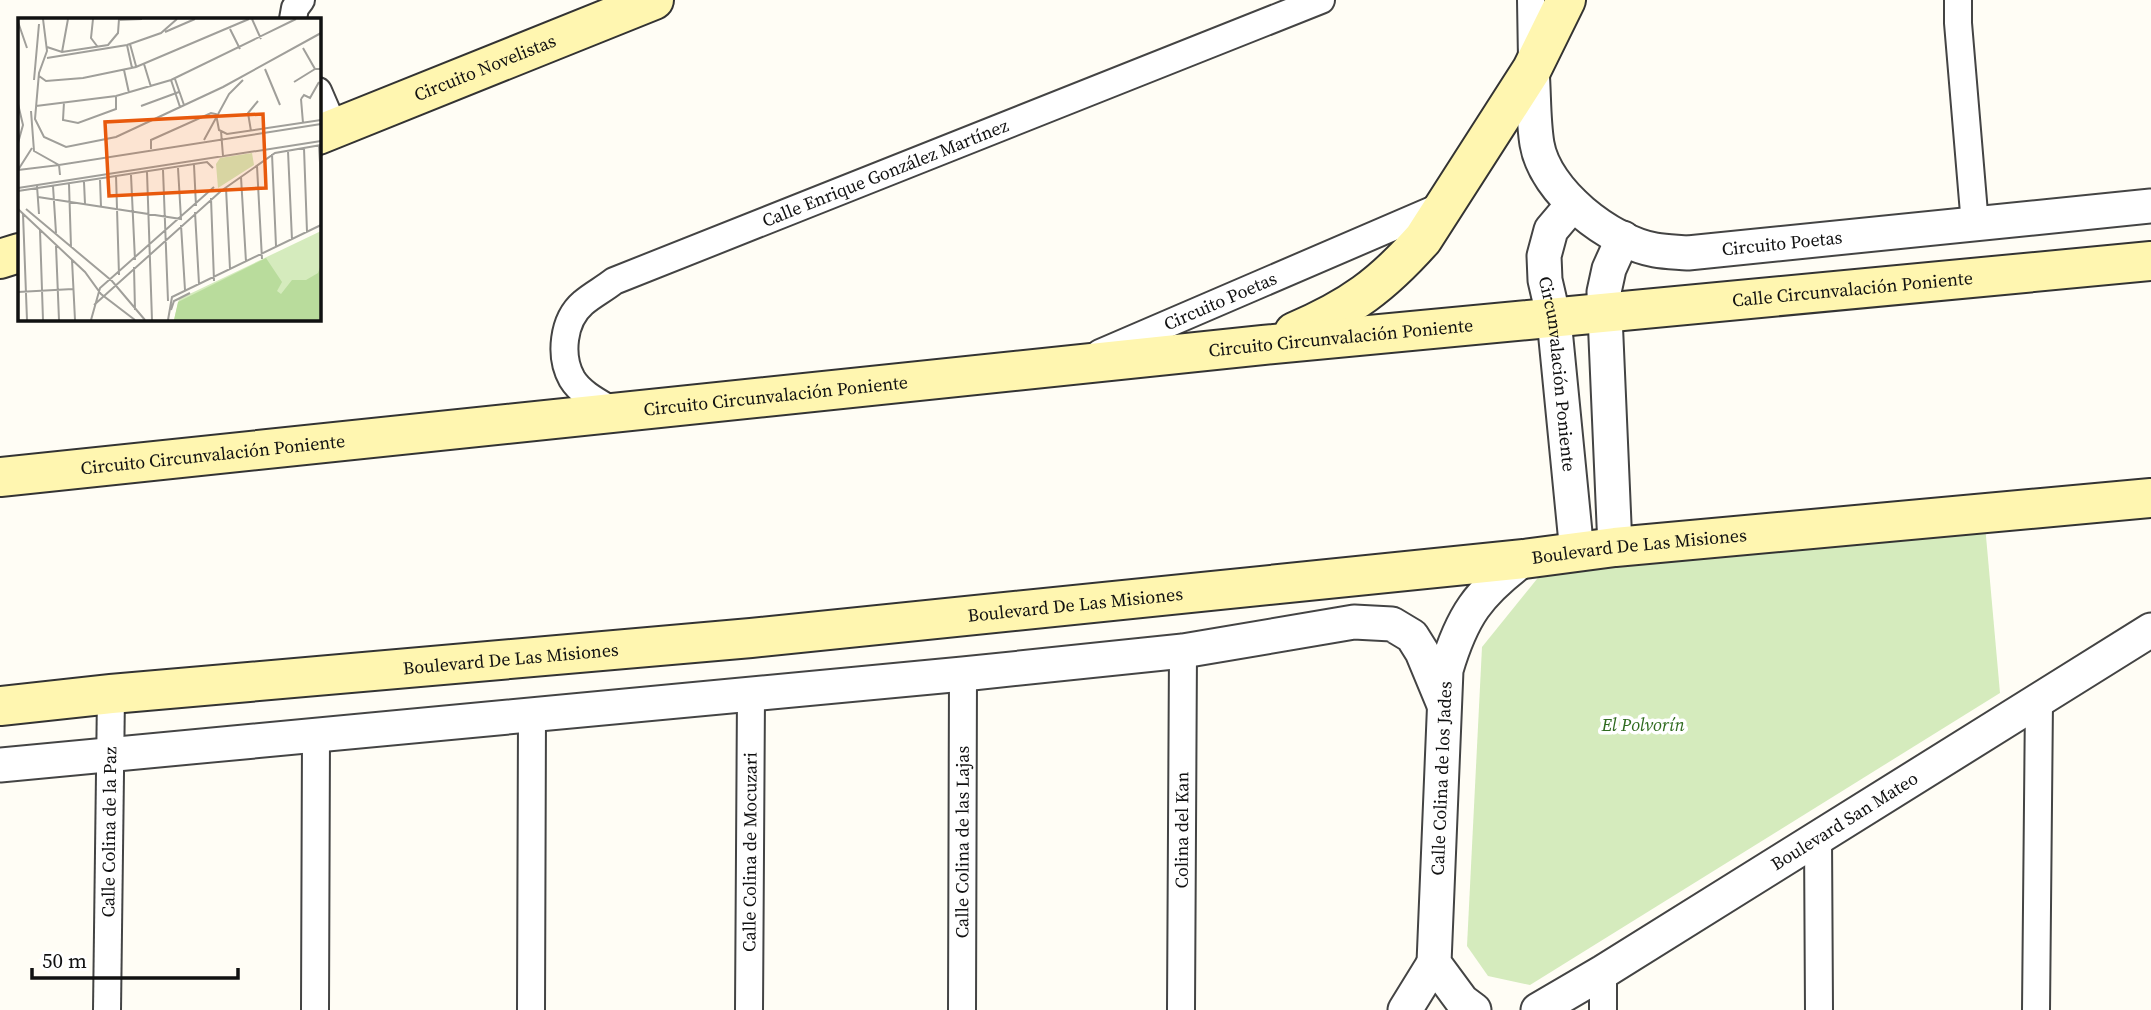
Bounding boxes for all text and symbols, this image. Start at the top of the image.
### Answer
inset map [18,18,320,320]
street label: Circuito Novelistas [410,28,560,107]
street label: Calle Enrique González Martínez [758,112,1012,233]
street label: Circuito Poetas [1721,224,1844,262]
street label: Circuito Poetas [1160,265,1281,336]
street label: Calle Circunvalación Poniente [1731,265,1974,313]
street label: Circunvalación Poniente [1533,274,1582,473]
street label: Circuito Circunvalación Poniente [1207,312,1474,363]
street label: Circuito Circunvalación Poniente [642,369,909,422]
street label: Circuito Circunvalación Poniente [79,428,346,480]
street label: Boulevard De Las Misiones [1530,522,1748,570]
street label: Boulevard De Las Misiones [966,581,1184,628]
street label: Boulevard De Las Misiones [402,637,620,680]
street label: Calle Colina de los Jades [1425,681,1458,876]
park label: El Polvorín [1600,712,1685,737]
street label: Calle Colina de las Lajas [949,745,975,938]
street label: Calle Colina de la Paz [95,746,122,918]
street label: Calle Colina de Mocuzari [736,752,763,952]
street label: Boulevard San Mateo [1766,765,1923,876]
street label: Colina del Kan [1169,771,1194,888]
scale bar [32,936,238,980]
text: 50 m [42,946,87,975]

